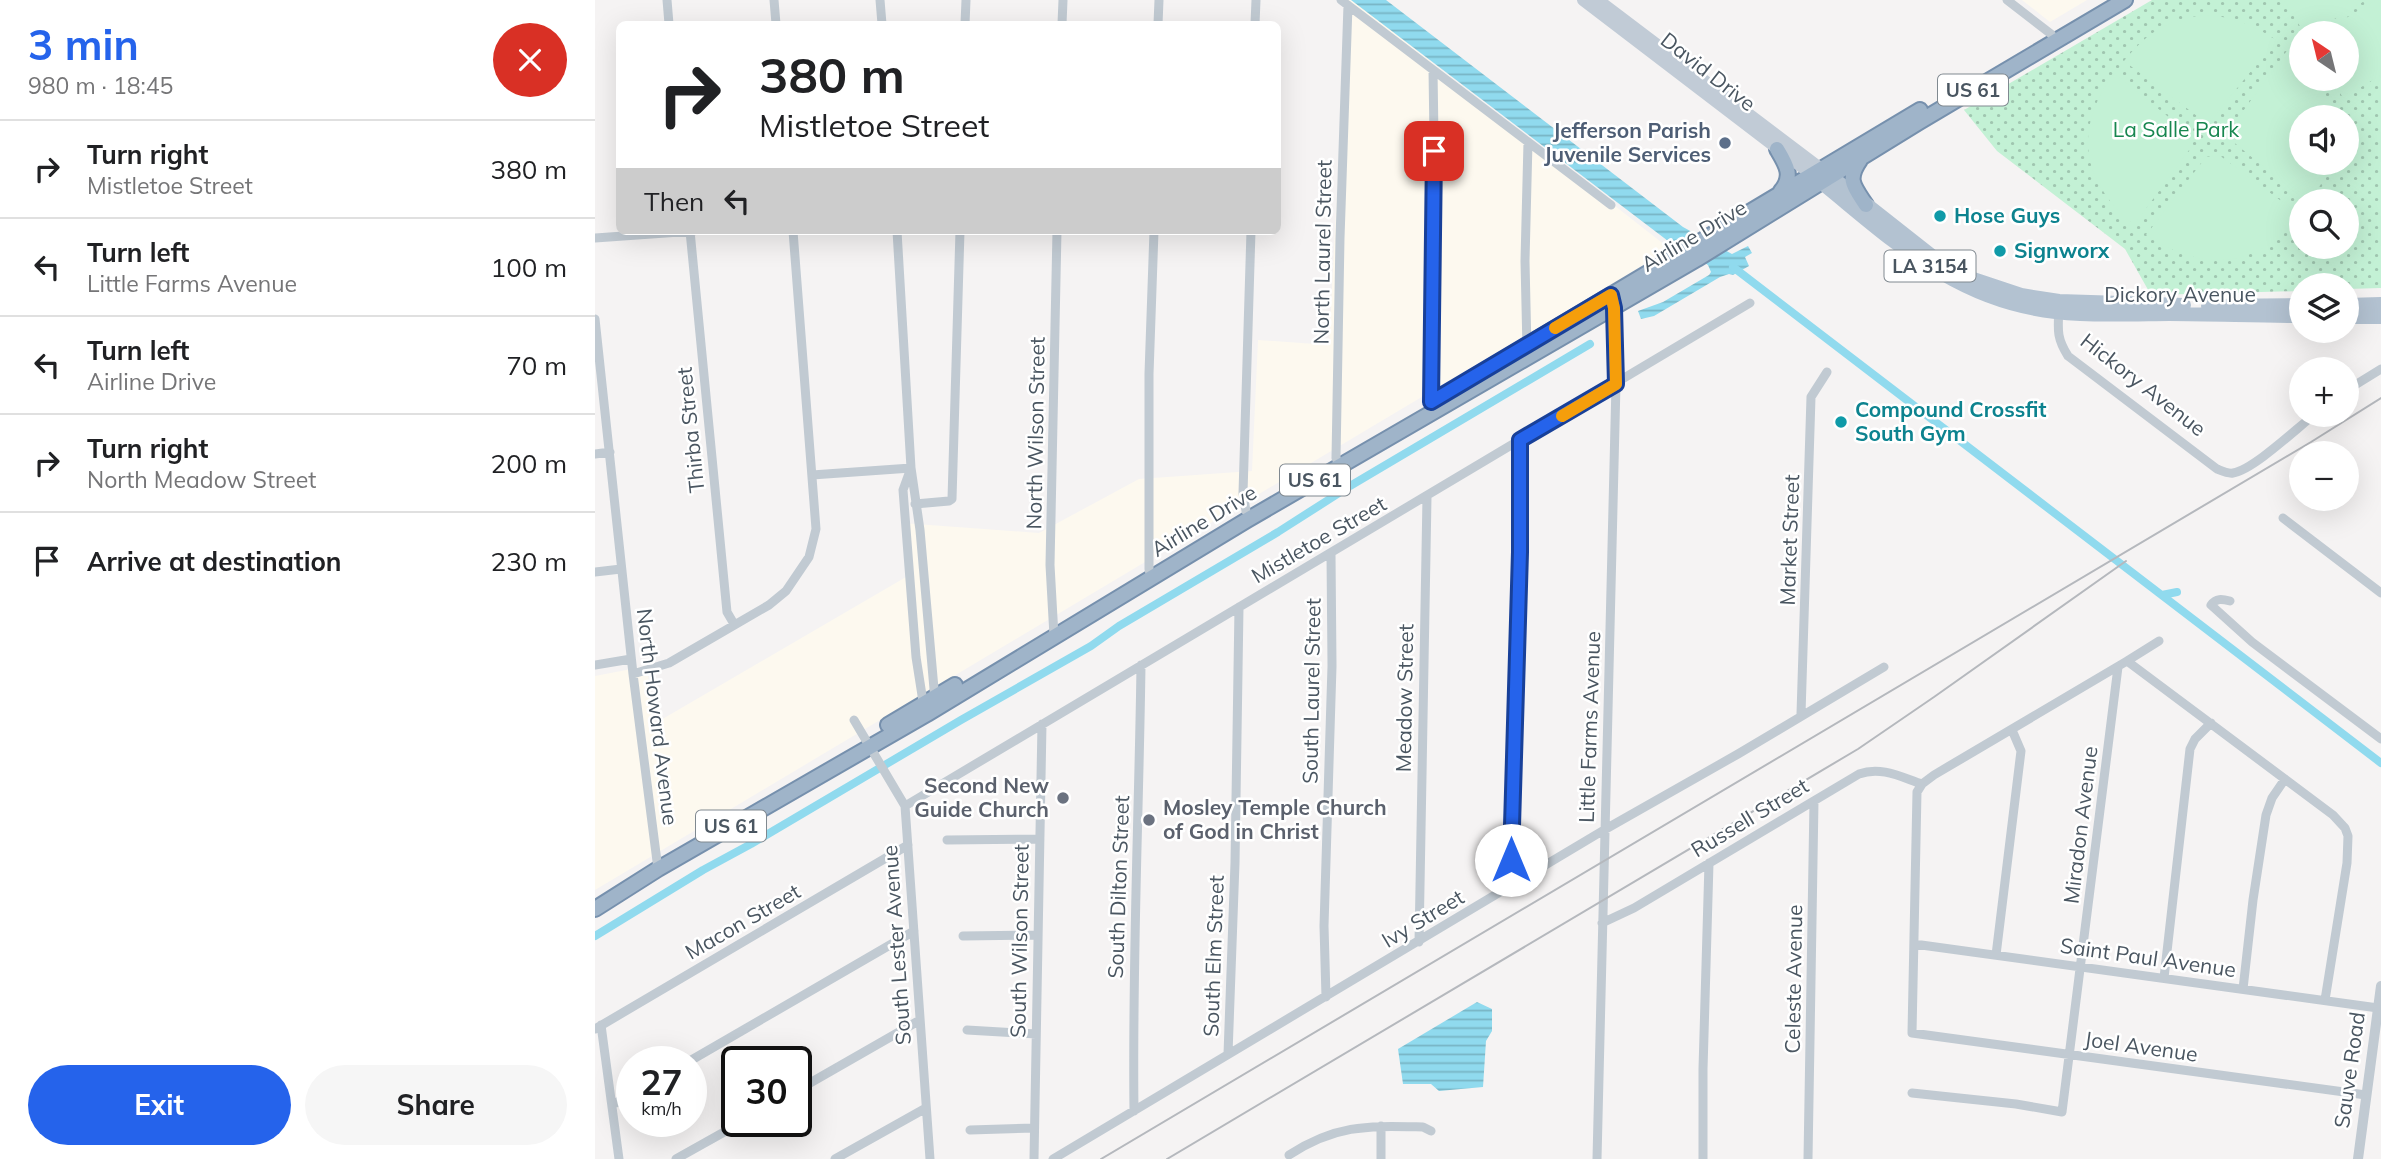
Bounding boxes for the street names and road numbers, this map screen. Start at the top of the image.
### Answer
street label: David Drive [1656,26,1761,116]
road number: US 61 [1938,74,2008,106]
street label: North Laurel Street [1307,159,1337,345]
street label: Airline Drive [1636,194,1751,277]
road number: LA 3154 [1885,250,1975,282]
street label: Dickory Avenue [2104,281,2256,307]
street label: Hickory Avenue [2076,327,2212,441]
street label: North Wilson Street [1020,336,1050,529]
street label: Thirba Street [670,366,710,494]
road number: US 61 [1280,464,1350,495]
street label: Market Street [1774,474,1804,606]
street label: Airline Drive [1146,479,1261,562]
street label: Mistletoe Street [1246,490,1391,588]
street label: South Laurel Street [1296,598,1326,784]
street label: North Howard Avenue [632,607,684,827]
street label: Meadow Street [1390,624,1418,772]
street label: Little Farms Avenue [1573,631,1605,823]
street label: Miradon Avenue [2057,745,2103,905]
street label: Russell Street [1686,772,1813,862]
street label: South Dilton Street [1102,795,1134,979]
road number: US 61 [696,810,766,842]
street label: South Lester Avenue [876,844,916,1046]
street label: South Wilson Street [1004,844,1034,1038]
street label: South Elm Street [1197,875,1229,1037]
street label: Macon Street [680,878,805,965]
street label: Ivy Street [1377,883,1468,953]
street label: Celeste Avenue [1779,904,1807,1054]
street label: Saint Paul Avenue [2059,932,2238,982]
street label: Sauve Road [2328,1010,2370,1130]
street label: Joel Avenue [2083,1025,2199,1067]

